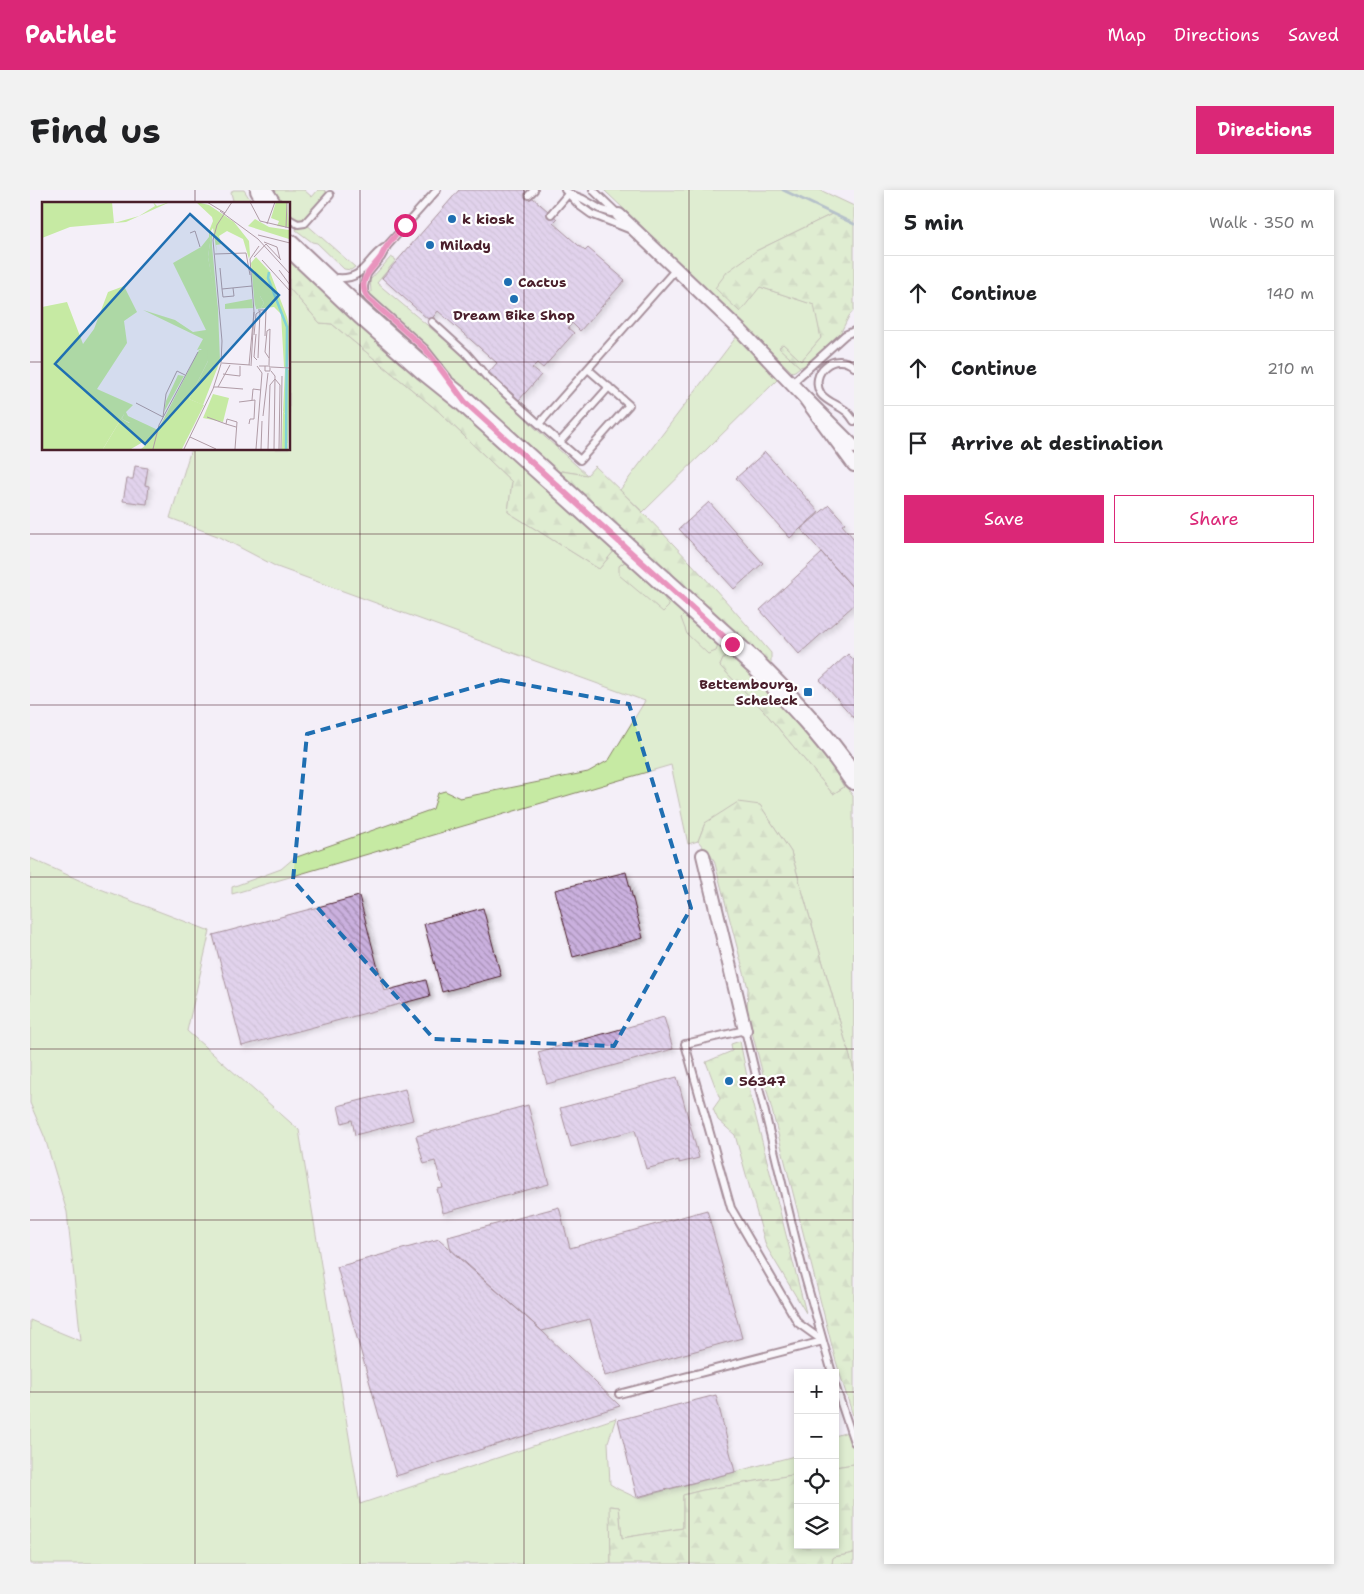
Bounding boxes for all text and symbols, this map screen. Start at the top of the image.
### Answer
text: Pathlet [25,19,116,51]
text: Map [1108,23,1146,47]
text: Directions [1174,23,1260,47]
text: Saved [1288,23,1339,47]
button: Directions [1196,106,1334,154]
text: Find us [30,107,161,154]
inset map [42,202,290,450]
text: 5 min [904,209,964,237]
place label: k kiosk [462,210,515,228]
text: Walk · 350 m [1209,212,1314,233]
marker: k kiosk [446,213,458,225]
route start [394,214,417,237]
place label: Milady [440,236,491,254]
marker: Milady [424,239,436,251]
place label: Cactus [518,273,566,291]
marker: Cactus [502,276,514,288]
icon: ahead [904,279,932,307]
text: Continue [951,281,1037,306]
text: 140 m [1267,283,1314,304]
marker: Dream Bike Shop [508,293,520,305]
place label: Dream Bike Shop [453,306,575,324]
icon: ahead [904,354,932,382]
text: Continue [951,356,1037,381]
text: 210 m [1267,358,1314,379]
icon: arrive [904,429,932,457]
text: Arrive at destination [951,431,1163,456]
button: Save [904,495,1104,543]
button: Share [1114,495,1314,543]
route end [721,633,744,656]
place label: Bettembourg, Scheleck [699,675,798,709]
marker: Bettembourg, Scheleck [802,686,814,698]
place label: 56347 [739,1072,786,1090]
marker: 56347 [723,1075,735,1087]
map controls [794,1369,839,1549]
button: + [794,1369,839,1414]
button: − [794,1414,839,1459]
button: locate [794,1459,839,1504]
button: layers [794,1504,839,1549]

